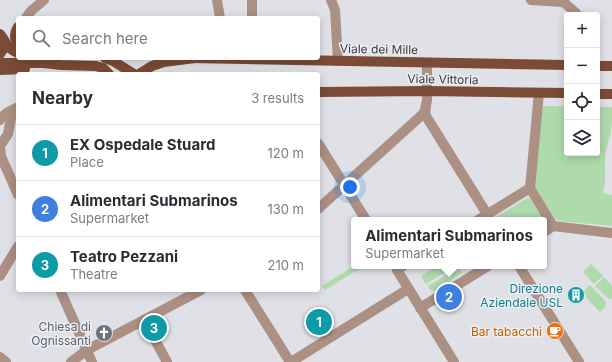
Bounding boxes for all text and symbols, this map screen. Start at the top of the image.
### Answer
map controls [564,12,600,156]
button: + [564,12,600,48]
search box [16,16,320,60]
icon: search [30,27,52,49]
text: Search here [62,29,148,48]
street label: Viale dei Mille [340,41,418,57]
button: − [564,48,600,84]
street label: Viale Vittoria [407,71,479,87]
button: locate [564,84,600,120]
text: Nearby [32,88,93,108]
text: 3 results [251,90,304,106]
button: layers [564,120,600,156]
text: EX Ospedale Stuard [70,135,215,154]
text: 1 [42,145,48,161]
text: 120 m [268,145,304,161]
text: Place [70,154,104,170]
your location [340,177,360,197]
text: Alimentari Submarinos [70,191,238,210]
text: 2 [41,201,49,217]
text: 130 m [267,201,304,217]
text: Supermarket [70,210,149,226]
popup [351,217,547,269]
text: Alimentari Submarinos [365,226,533,245]
text: Supermarket [365,245,444,261]
text: Teatro Pezzani [70,247,178,266]
text: 3 [41,257,49,273]
text: 210 m [268,257,304,273]
text: Theatre [70,266,118,282]
place label: Direzione Aziendale USL [480,281,563,310]
pin: 2 [436,282,462,312]
building icon: Direzione Aziendale USL [566,285,586,305]
pin: 1 [306,307,332,337]
pin: 3 [141,313,167,343]
place label: Chiesa di Ognissanti [31,319,91,348]
cafe icon: Bar tabacchi [545,321,565,341]
church icon: Chiesa di Ognissanti [94,323,114,343]
place label: Bar tabacchi [471,324,542,339]

